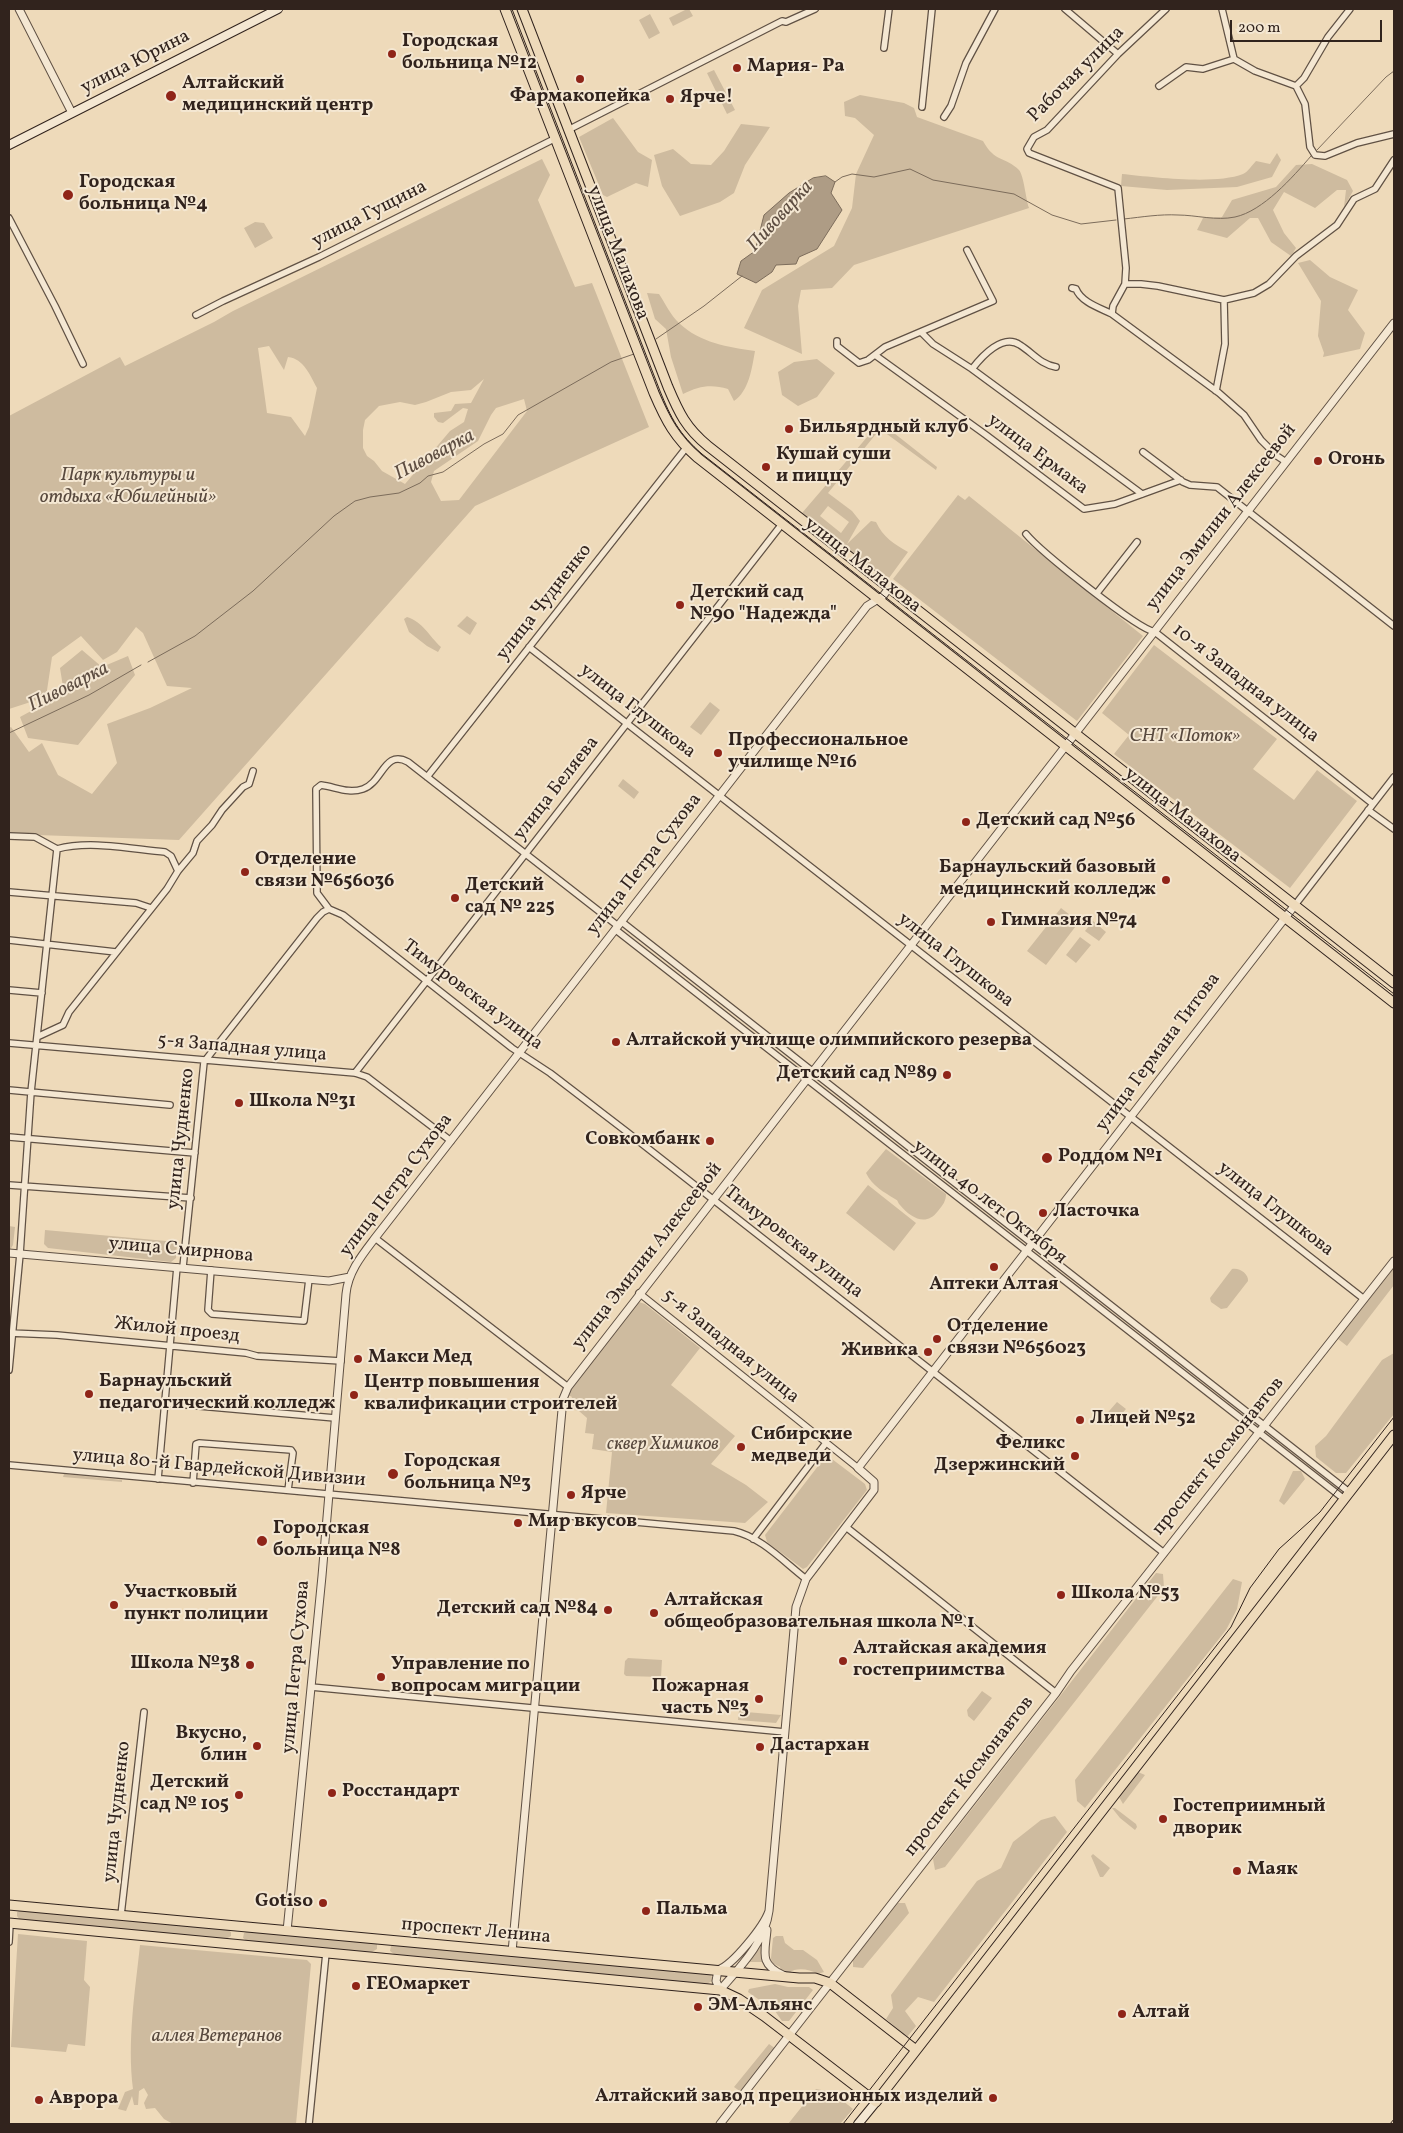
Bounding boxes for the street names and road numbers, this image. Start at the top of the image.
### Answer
street label: Рабочая улица [1024,22,1130,128]
street label: улица Юрина [78,26,194,100]
street label: улица Гущина [309,176,431,254]
street label: улица Малахова [581,183,653,323]
street label: улица Ермака [982,410,1092,500]
street label: улица Эмилии Алексеевой [1142,420,1302,616]
street label: улица Малахова [799,513,925,619]
street label: улица Чудненко [492,540,598,666]
street label: 10-я Западная улица [1167,620,1323,748]
street label: улица Глушкова [574,660,700,764]
street label: улица Беляева [509,732,605,846]
street label: улица Малахова [1119,763,1245,869]
street label: улица Петра Сухова [582,789,708,941]
street label: улица Глушкова [892,909,1018,1013]
street label: Тимуровская улица [397,936,547,1056]
street label: улица Германа Титова [1092,969,1226,1137]
street label: 5-я Западная улица [156,1030,328,1068]
street label: улица Чудненко [163,1067,201,1211]
street label: улица Петра Сухова [336,1110,458,1262]
street label: улица 40 лет Октября [907,1136,1071,1270]
street label: улица Глушкова [1212,1158,1338,1262]
street label: улица Эмилии Алексеевой [568,1159,728,1355]
street label: Тимуровская улица [719,1182,867,1304]
street label: улица Смирнова [108,1233,254,1269]
street label: 5-я Западная улица [657,1285,803,1409]
street label: Жилой проезд [113,1313,241,1349]
street label: проспект Космонавтов [1148,1373,1290,1541]
street label: улица 80-й Гвардейской Дивизии [72,1445,366,1493]
street label: улица Петра Сухова [278,1579,316,1755]
street label: проспект Космонавтов [900,1692,1040,1862]
street label: улица Чудненко [99,1740,137,1884]
street label: проспект Ленина [400,1914,552,1950]

